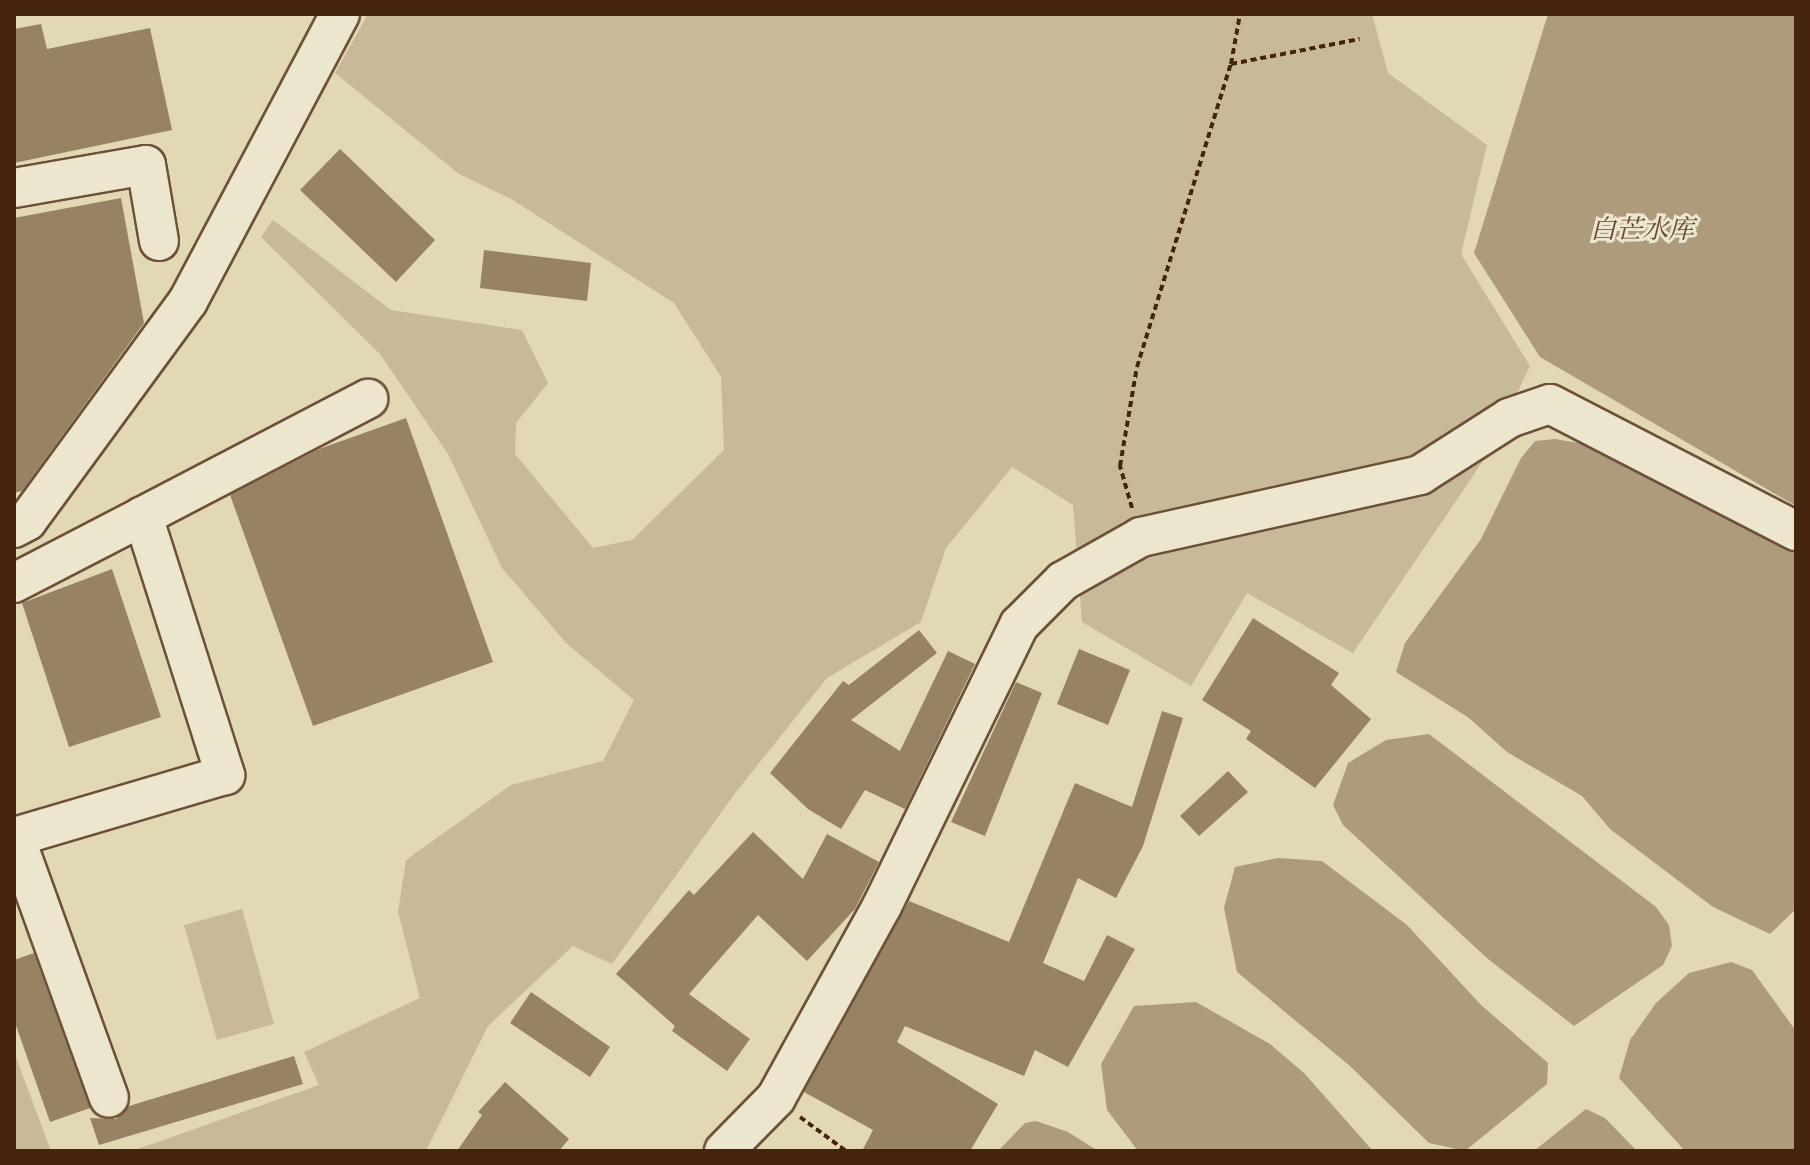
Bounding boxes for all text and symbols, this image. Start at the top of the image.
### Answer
water label: 白芒水库 [1590,214,1694,246]

